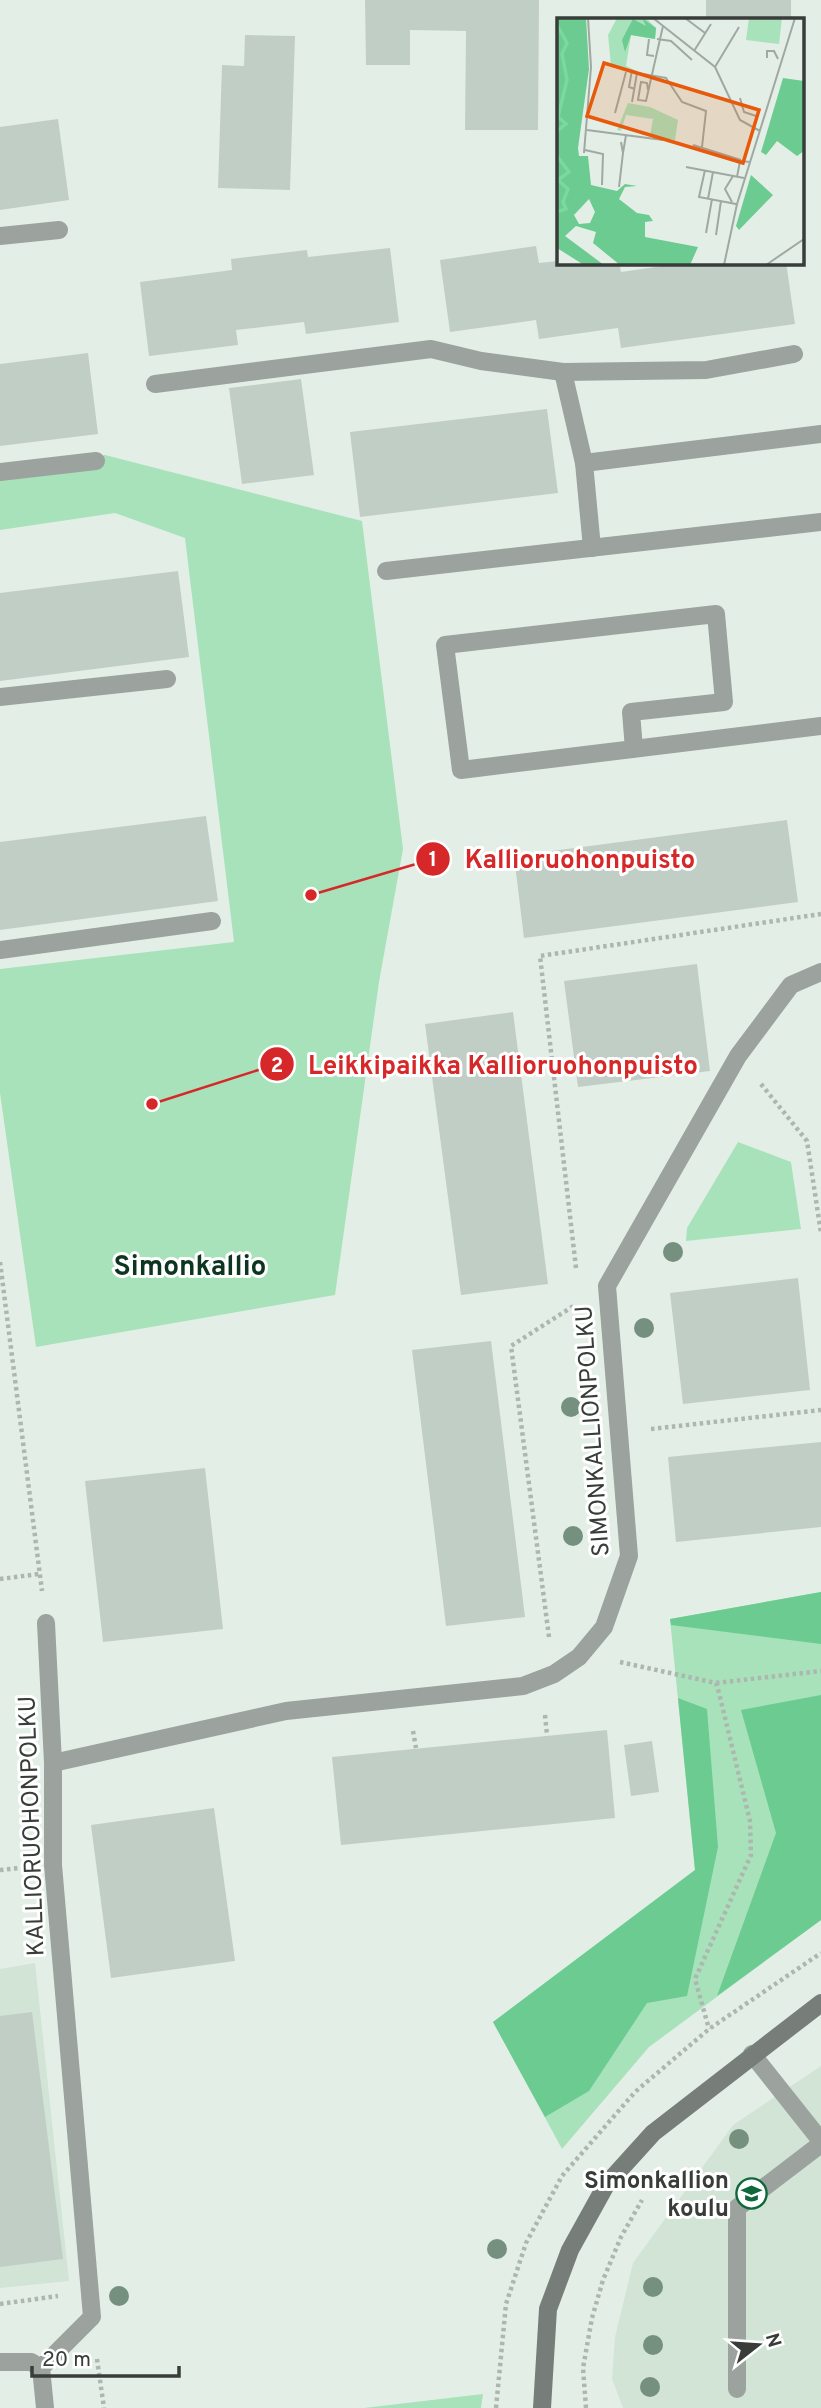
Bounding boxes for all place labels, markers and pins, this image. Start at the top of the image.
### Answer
callout: Kallioruohonpuisto [415,836,709,883]
callout: Leikkipaikka Kallioruohonpuisto [259,1041,712,1088]
place label: Simonkallion koulu [584,2167,729,2225]
school or university icon: Simonkallion koulu [735,2177,769,2211]

